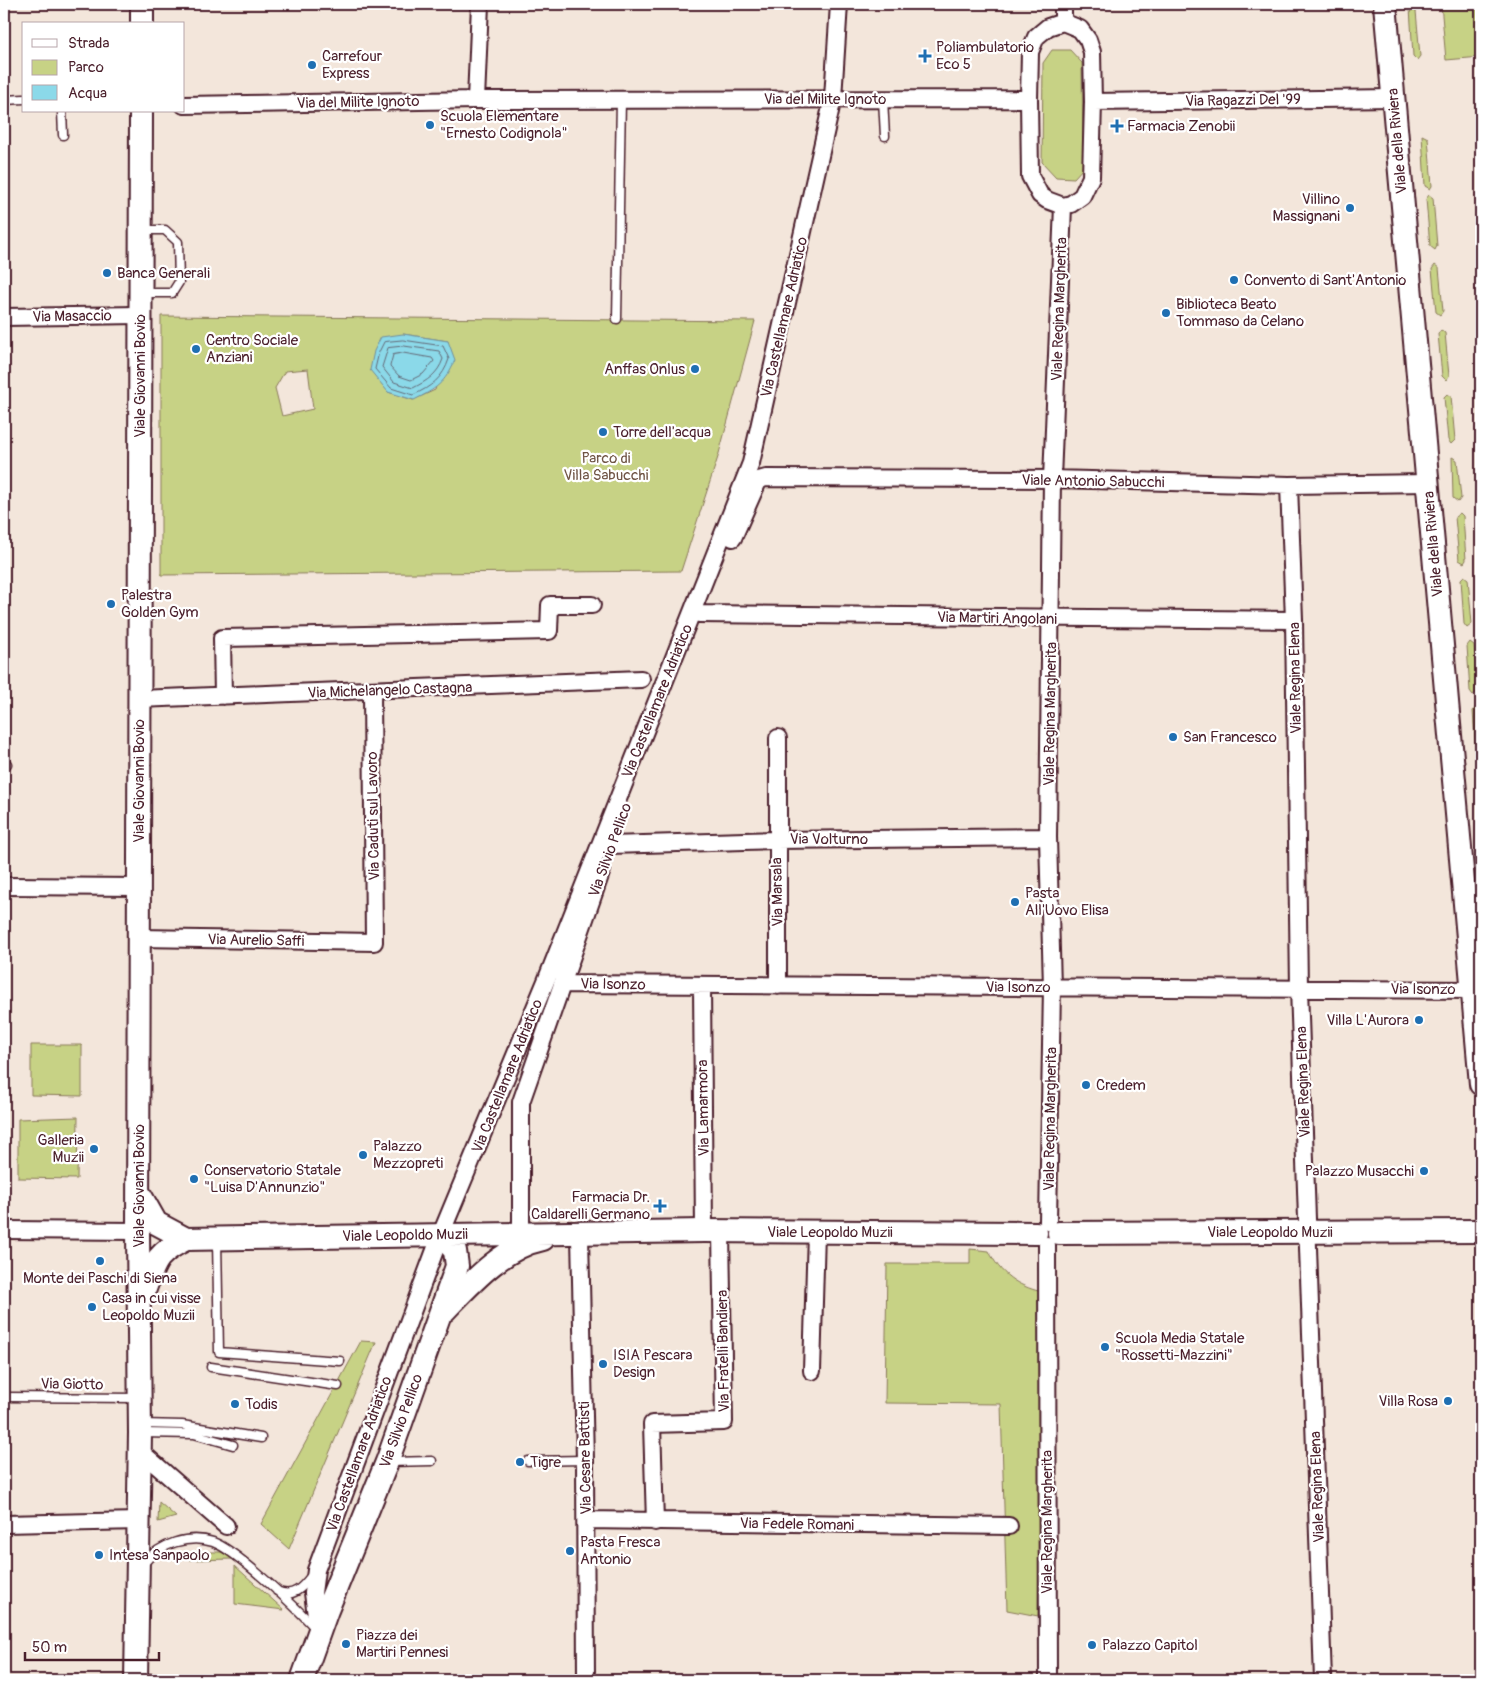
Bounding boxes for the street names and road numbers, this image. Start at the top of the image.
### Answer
street label: Viale della Riviera [1383,87,1412,195]
street label: Via del Milite Ignoto [764,90,886,109]
street label: Via Ragazzi Del '99 [1185,90,1301,111]
street label: Via del Milite Ignoto [296,92,420,113]
street label: Via Castellamare Adriatico [757,235,812,399]
street label: Viale Regina Margherita [1047,237,1072,381]
street label: Via Masaccio [32,306,112,327]
street label: Viale Giovanni Bovio [131,314,150,438]
street label: Viale Antonio Sabucchi [1021,471,1165,492]
street label: Viale della Riviera [1419,490,1448,598]
street label: Via Martiri Angolani [937,608,1058,629]
street label: Via Castellamare Adriatico [618,621,697,781]
street label: Viale Regina Elena [1285,622,1306,734]
street label: Viale Regina Margherita [1040,642,1061,786]
street label: Via Michelangelo Castagna [307,678,473,703]
street label: Viale Giovanni Bovio [130,719,149,843]
street label: Via Caduti sul Lavoro [363,751,384,881]
street label: Via Silvio Pellico [585,801,636,900]
street label: Via Volturno [790,830,868,849]
street label: Via Marsala [767,857,788,927]
street label: Via Aurelio Saffi [207,930,305,951]
street label: Via Isonzo [580,974,646,995]
street label: Via Isonzo [985,978,1051,997]
street label: Via Isonzo [1390,980,1456,999]
street label: Via Castellamare Adriatico [468,996,547,1156]
street label: Viale Regina Elena [1292,1026,1315,1138]
street label: Viale Regina Margherita [1040,1047,1061,1191]
street label: Via Lamarmora [693,1059,714,1156]
street label: Viale Giovanni Bovio [130,1124,149,1248]
street label: Viale Leopoldo Muzii [767,1223,893,1242]
street label: Viale Leopoldo Muzii [1207,1223,1333,1242]
street label: Viale Leopoldo Muzii [342,1225,468,1246]
street label: Via Fratelli Bandiera [713,1290,734,1412]
street label: Via Silvio Pellico [376,1372,427,1471]
street label: Via Giotto [40,1374,104,1395]
street label: Via Castellamare Adriatico [322,1374,397,1535]
street label: Via Cesare Battisti [575,1401,596,1515]
street label: Viale Regina Elena [1306,1431,1329,1543]
street label: Viale Regina Margherita [1038,1450,1057,1594]
street label: Via Fedele Romani [740,1514,855,1535]

